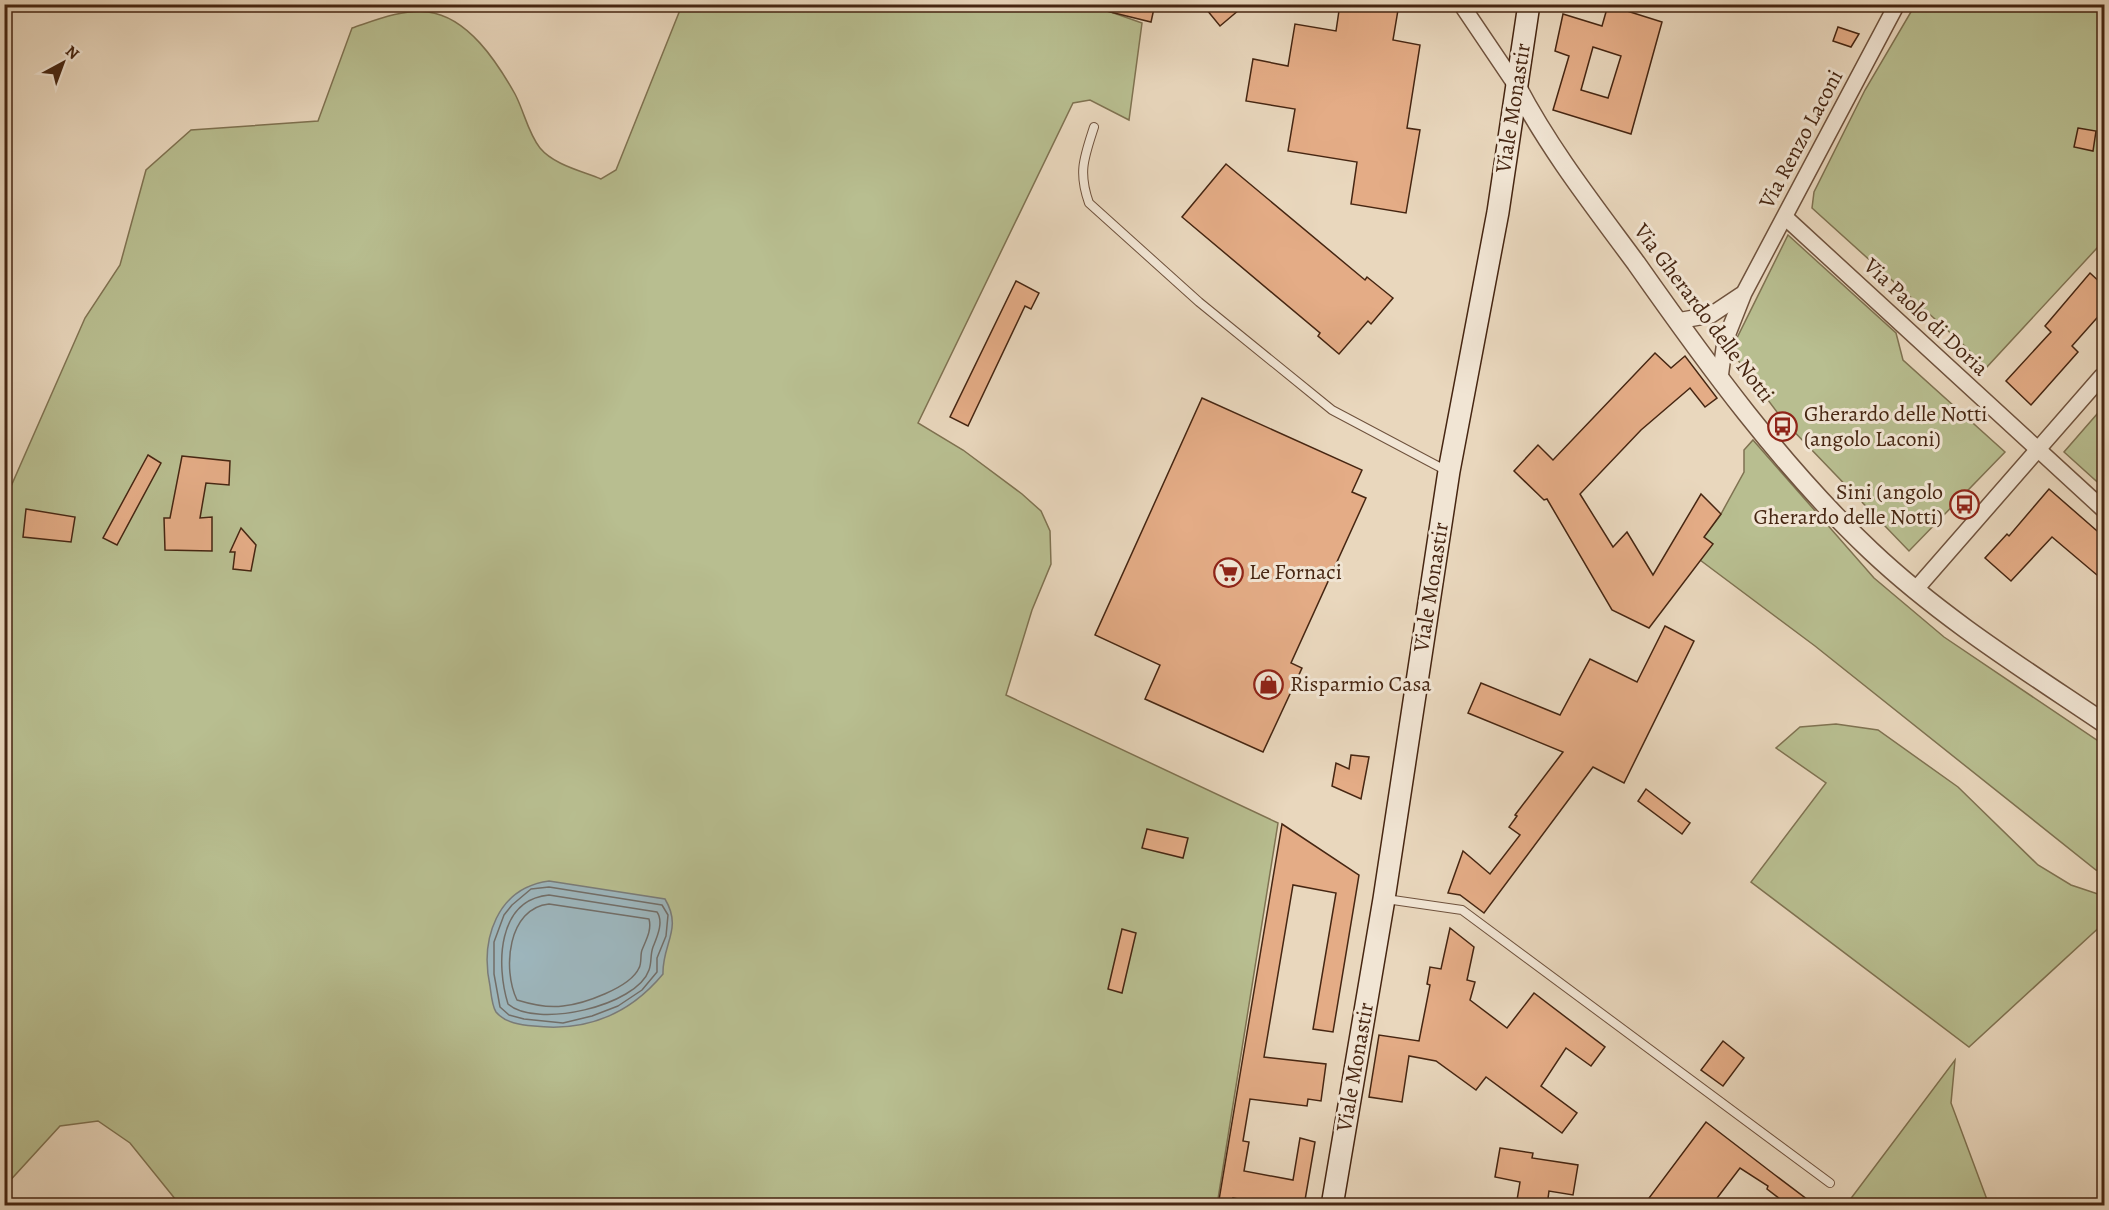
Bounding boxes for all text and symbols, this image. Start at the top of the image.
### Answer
north arrow [33,33,93,93]
text: N [61,40,84,65]
street label: Viale Monastir [1488,41,1538,176]
street label: Via Renzo Laconi [1751,64,1850,215]
street label: Via Gherardo delle Notti [1626,217,1781,409]
street label: Via Paolo di Doria [1856,251,1996,383]
place label: Gherardo delle Notti (angolo Laconi) [1804,399,1988,454]
bus stop icon: Gherardo delle Notti (angolo Laconi) [1767,411,1799,443]
place label: Sini (angolo Gherardo delle Notti) [1753,477,1943,532]
bus stop icon: Sini (angolo Gherardo delle Notti) [1948,489,1980,521]
street label: Viale Monastir [1406,520,1456,655]
supermarket icon: Le Fornaci [1212,556,1244,588]
place label: Le Fornaci [1249,557,1342,587]
shop icon: Risparmio Casa [1253,668,1285,700]
place label: Risparmio Casa [1290,669,1432,699]
street label: Viale Monastir [1329,1000,1381,1135]

